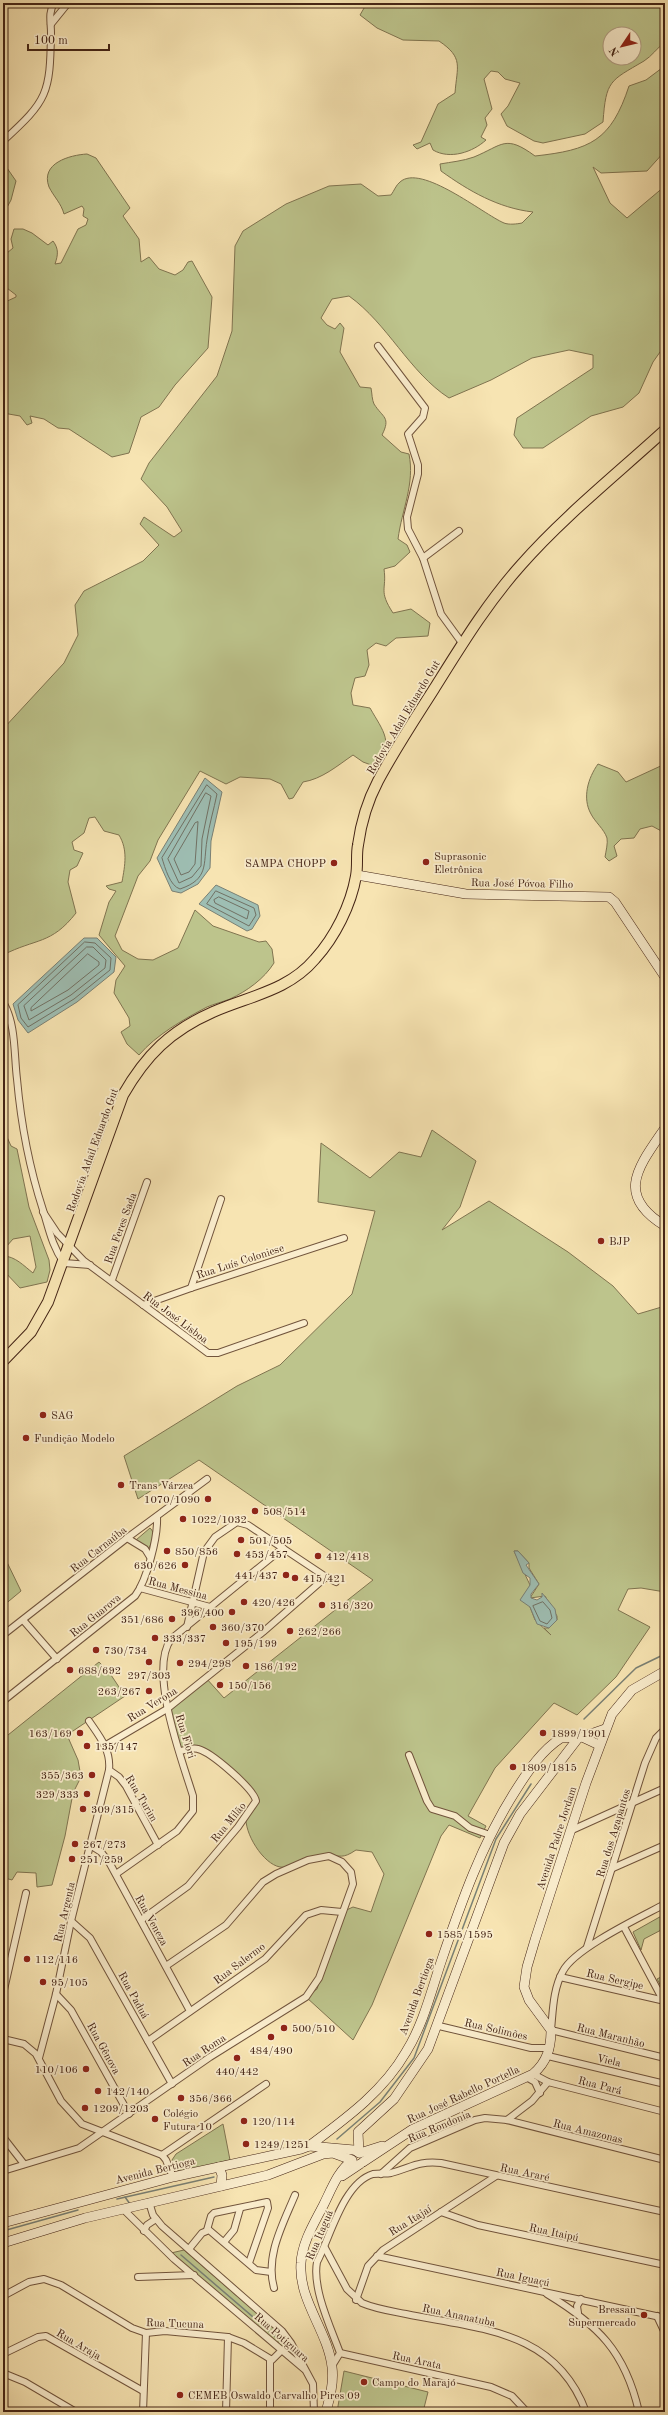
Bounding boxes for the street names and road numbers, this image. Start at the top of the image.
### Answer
street label: Rodovia Adail Eduardo Gut [366,659,443,777]
street label: Rua José Póvoa Filho [471,878,573,891]
street label: Rodovia Adail Eduardo Gut [66,1087,121,1214]
street label: Rua Feres Sada [103,1191,140,1266]
street label: Rua Luís Coloniese [195,1243,286,1282]
street label: Rua José Lisboa [141,1290,210,1346]
street label: Rua Carnaúba [69,1525,129,1575]
street label: Rua Messina [147,1576,209,1603]
street label: Rua Guarova [68,1592,124,1640]
street label: Rua Verona [126,1685,180,1725]
street label: Rua Fiori [173,1713,197,1760]
street label: Rua Turim [123,1774,159,1824]
street label: Avenida Padre Jordam [536,1785,579,1891]
street label: Rua dos Agapantos [596,1788,633,1879]
street label: Rua Milão [210,1801,249,1845]
street label: Rua Argenta [53,1881,78,1943]
street label: Rua Veneza [132,1894,169,1948]
street label: Rua Salermo [212,1941,268,1987]
street label: Avenida Bertioga [398,1956,437,2037]
street label: Rua Sergipe [585,1969,644,1992]
street label: Rua Paduá [115,1970,150,2022]
street label: Rua Solimões [463,2018,529,2043]
street label: Rua Gênova [84,2021,122,2077]
street label: Rua Maranhão [575,2023,646,2050]
street label: Rua Roma [181,2032,229,2070]
street label: Viela [596,2053,622,2070]
street label: Rua José Rabello Portella [406,2064,522,2126]
street label: Rua Pará [577,2076,623,2097]
street label: Rua Rondonia [407,2109,473,2146]
street label: Rua Amazonas [552,2118,624,2146]
street label: Avenida Bertioga [114,2156,197,2187]
street label: Rua Araré [499,2163,550,2184]
street label: Rua Itajaí [388,2203,435,2239]
street label: Rua Itaguá [305,2208,336,2262]
street label: Rua Itaipú [528,2223,580,2244]
street label: Rua Iguaçú [495,2267,551,2290]
street label: Rua Ananatuba [421,2303,497,2330]
street label: Rua Potiguara [252,2311,311,2365]
street label: Rua Tucuna [146,2318,205,2331]
street label: Rua Araja [54,2328,103,2363]
street label: Rua Arata [391,2351,443,2372]

